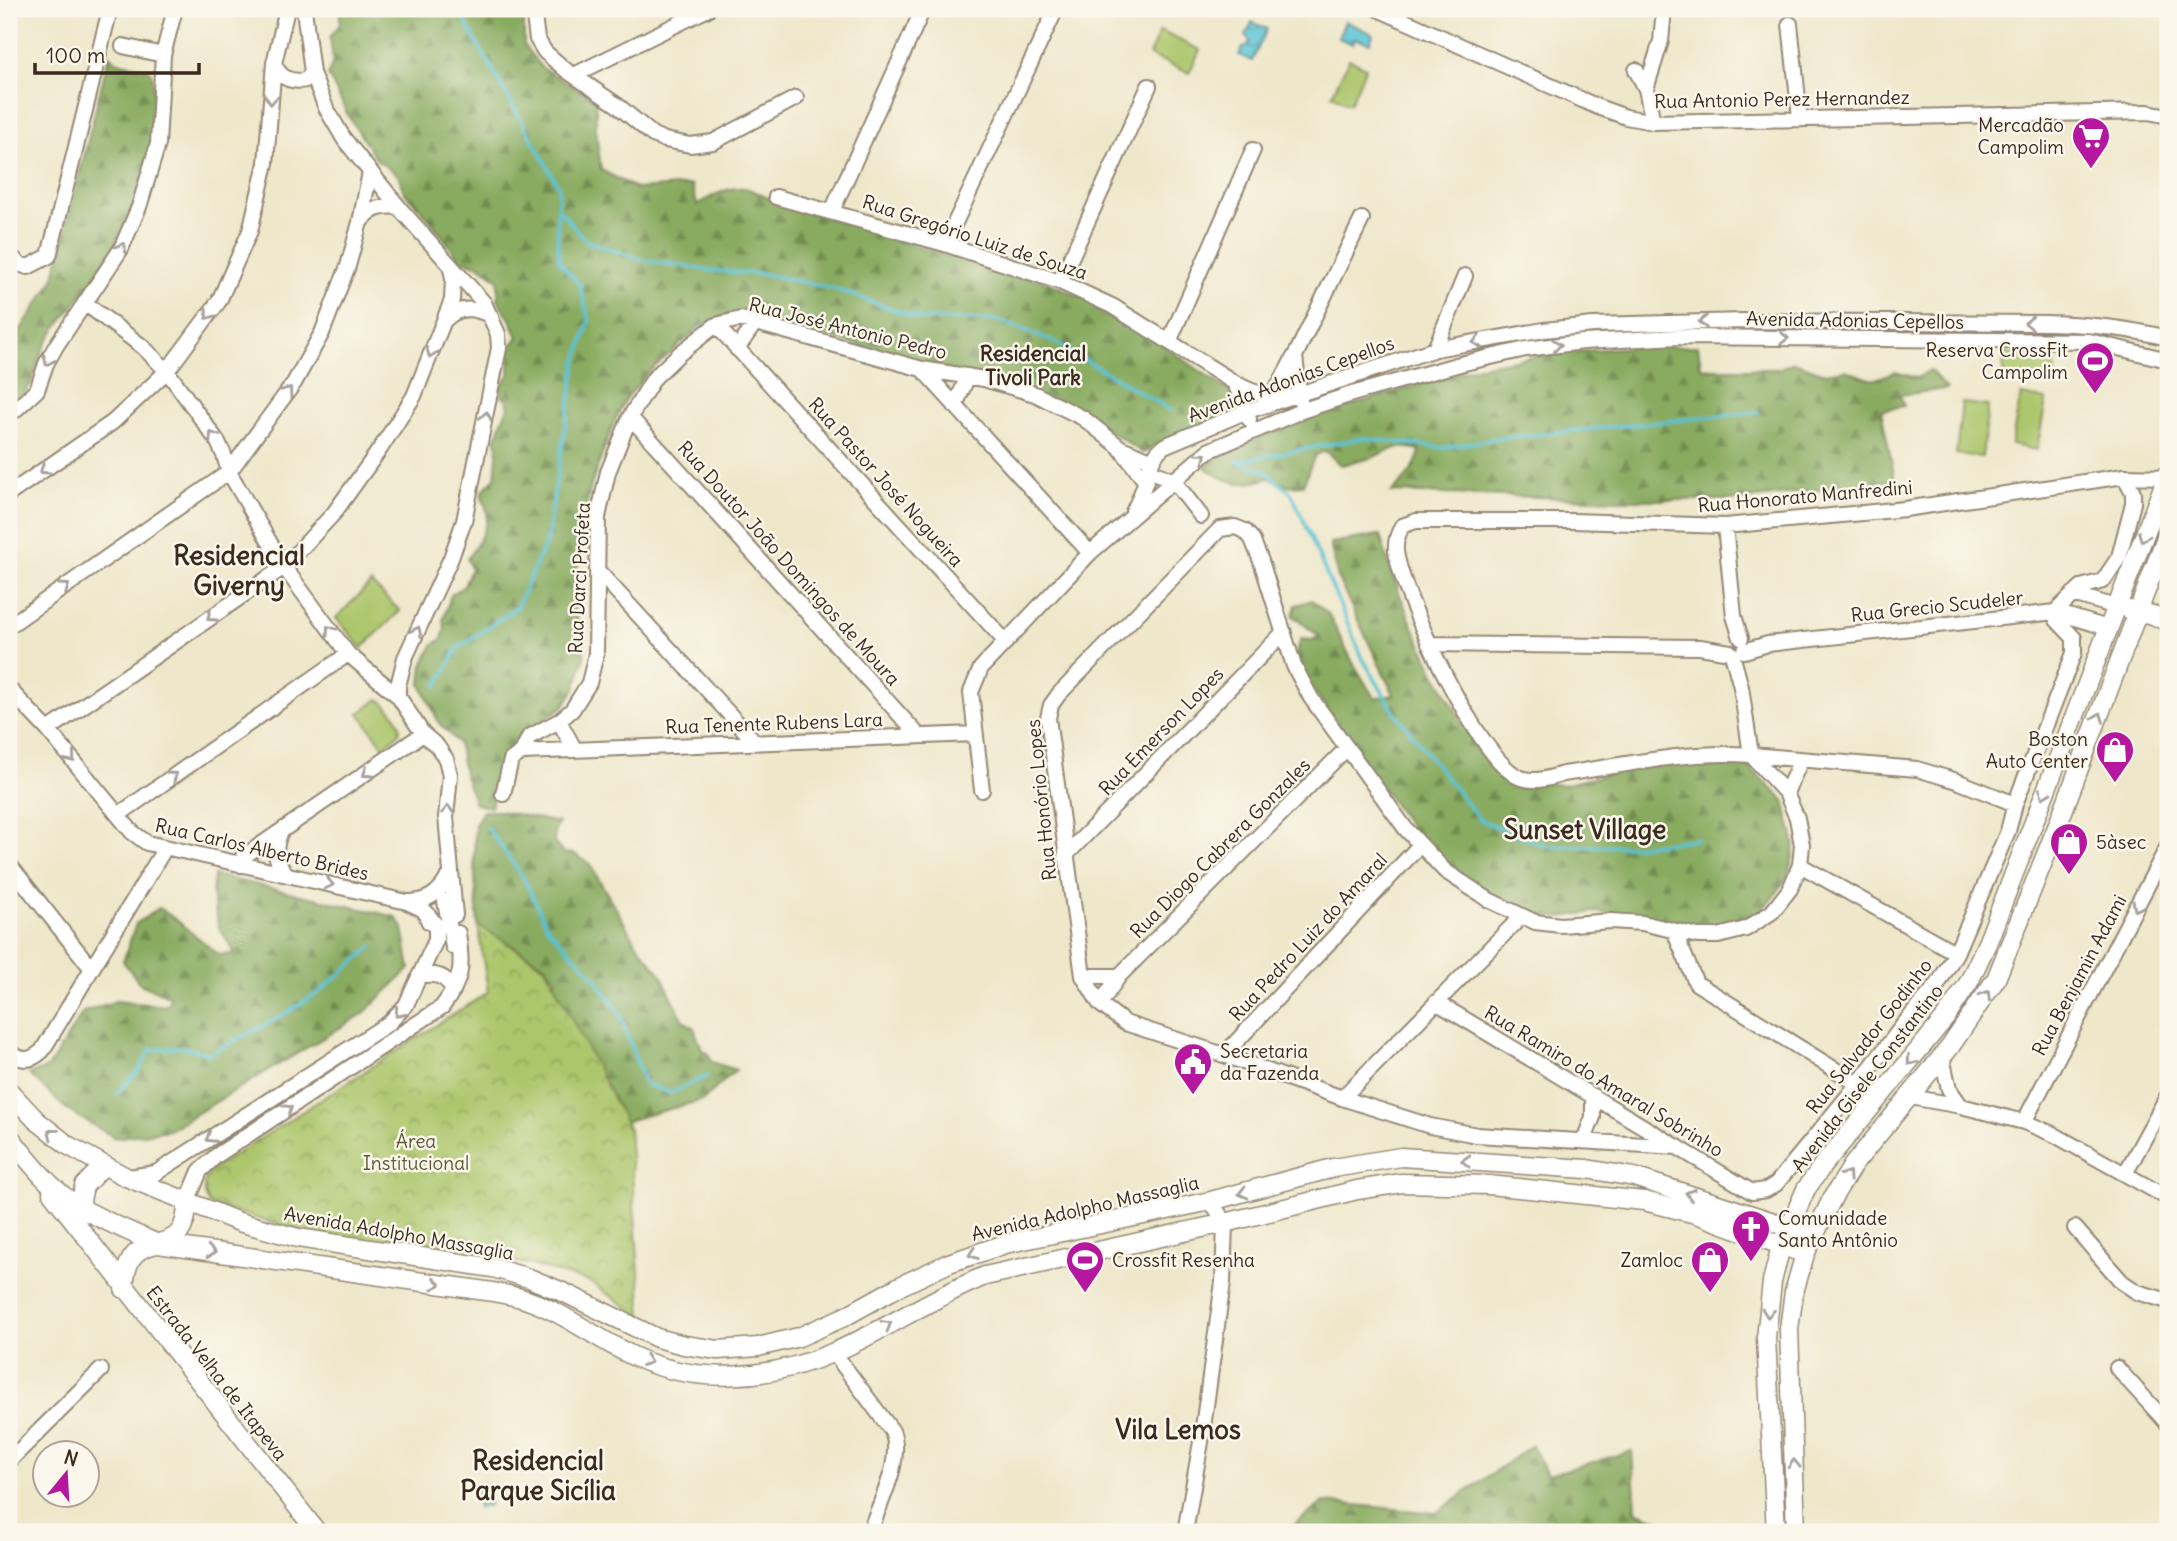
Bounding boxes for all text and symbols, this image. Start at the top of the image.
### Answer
scale bar [35,32,200,76]
text: 100 m [46,42,105,69]
street label: Rua Antonio Perez Hernandez [1654,85,1910,113]
one-way arrow [264,95,279,106]
place label: Mercadão Campolim [1977,113,2064,159]
supermarket icon: Mercadão Campolim [2070,115,2112,170]
street label: Rua Gregório Luiz de Souza [860,189,1091,285]
one-way arrow [113,241,127,254]
street label: Rua José Antonio Pedro [747,292,949,364]
street label: Avenida Adonias Cepellos [1746,306,1964,334]
one-way arrow [204,308,217,320]
one-way arrow [1697,314,1708,329]
one-way arrow [2023,315,2033,331]
street label: Avenida Adonias Cepellos [1185,330,1397,428]
one-way arrow [1779,331,1790,346]
one-way arrow [1471,334,1483,349]
one-way arrow [1551,338,1563,353]
place label: Reserva CrossFit Campolim [1926,338,2068,384]
district label: Residencial Tivoli Park [980,340,1086,391]
sports icon: Reserva CrossFit Campolim [2074,340,2116,395]
one-way arrow [425,346,439,358]
one-way arrow [42,354,56,366]
one-way arrow [280,386,292,399]
street label: Rua Pastor José Nogueira [803,392,969,572]
one-way arrow [478,410,493,422]
one-way arrow [209,431,221,444]
street label: Rua Doutor João Domingos de Moura [673,436,905,690]
one-way arrow [1194,453,1207,465]
one-way arrow [39,462,52,474]
street label: Rua Honorato Manfredini [1697,475,1913,517]
street label: Rua Darci Profeta [563,502,595,654]
one-way arrow [2138,531,2152,543]
district label: Residencial Giverny [173,539,305,602]
one-way arrow [57,583,70,595]
street label: Rua Grecio Scudeler [1849,585,2025,627]
one-way arrow [206,609,219,621]
one-way arrow [326,625,338,638]
one-way arrow [409,626,423,638]
street label: Rua Emerson Lopes [1094,662,1228,800]
street label: Rua Tenente Rubens Lara [665,707,883,739]
one-way arrow [2091,711,2105,723]
street label: Rua Honório Lopes [1021,718,1061,882]
place label: Boston Auto Center [1986,727,2088,773]
shop icon: Boston Auto Center [2094,729,2136,784]
one-way arrow [62,751,75,763]
street label: Rua Diogo Cabrera Gonzales [1125,753,1315,943]
one-way arrow [362,765,375,777]
one-way arrow [165,772,178,784]
one-way arrow [2038,788,2052,800]
one-way arrow [440,805,455,816]
street label: Rua Carlos Alberto Brides [153,813,371,885]
district label: Sunset Village [1504,813,1666,846]
shop icon: 5àsec [2048,821,2090,876]
place label: 5àsec [2096,830,2146,854]
street label: Rua Pedro Luiz do Amaral [1224,848,1392,1026]
one-way arrow [323,876,335,890]
street label: Rua Benjamin Adami [2026,890,2132,1060]
one-way arrow [2131,899,2145,912]
street label: Rua Salvador Godinho [1801,954,1937,1118]
street label: Avenida Gisele Constantino [1786,979,1948,1177]
one-way arrow [1977,990,1990,1003]
street label: Rua Ramiro do Amaral Sobrinho [1480,1000,1728,1162]
one-way arrow [395,1005,407,1018]
place label: Secretaria da Fazenda [1220,1039,1319,1085]
public building icon: Secretaria da Fazenda [1172,1041,1214,1096]
one-way arrow [1907,1053,1919,1066]
one-way arrow [280,1105,293,1117]
one-way arrow [48,1129,60,1142]
park label: Área Institucional [363,1129,469,1175]
one-way arrow [205,1130,218,1143]
one-way arrow [1460,1153,1471,1168]
street label: Avenida Adolpho Massaglia [969,1170,1201,1246]
one-way arrow [1839,1170,1852,1183]
one-way arrow [1237,1184,1249,1199]
one-way arrow [1684,1188,1697,1202]
street label: Avenida Adolpho Massaglia [282,1201,516,1265]
place label: Comunidade Santo Antônio [1778,1206,1898,1252]
church icon: Comunidade Santo Antônio [1730,1208,1772,1263]
sports icon: Crossfit Resenha [1064,1239,1106,1294]
shop icon: Zamloc [1689,1239,1731,1294]
one-way arrow [206,1244,217,1259]
one-way arrow [968,1246,980,1260]
place label: Crossfit Resenha [1112,1248,1255,1272]
place label: Zamloc [1620,1248,1683,1272]
one-way arrow [430,1276,442,1291]
street label: Estrada Velha de Itapeva [141,1281,293,1465]
one-way arrow [1761,1307,1776,1318]
one-way arrow [880,1320,892,1333]
one-way arrow [641,1353,653,1367]
district label: Vila Lemos [1115,1413,1241,1446]
north arrow [32,1440,102,1510]
text: N [61,1444,81,1471]
district label: Residencial Parque Sicília [460,1444,616,1507]
one-way arrow [1786,1458,1801,1469]

